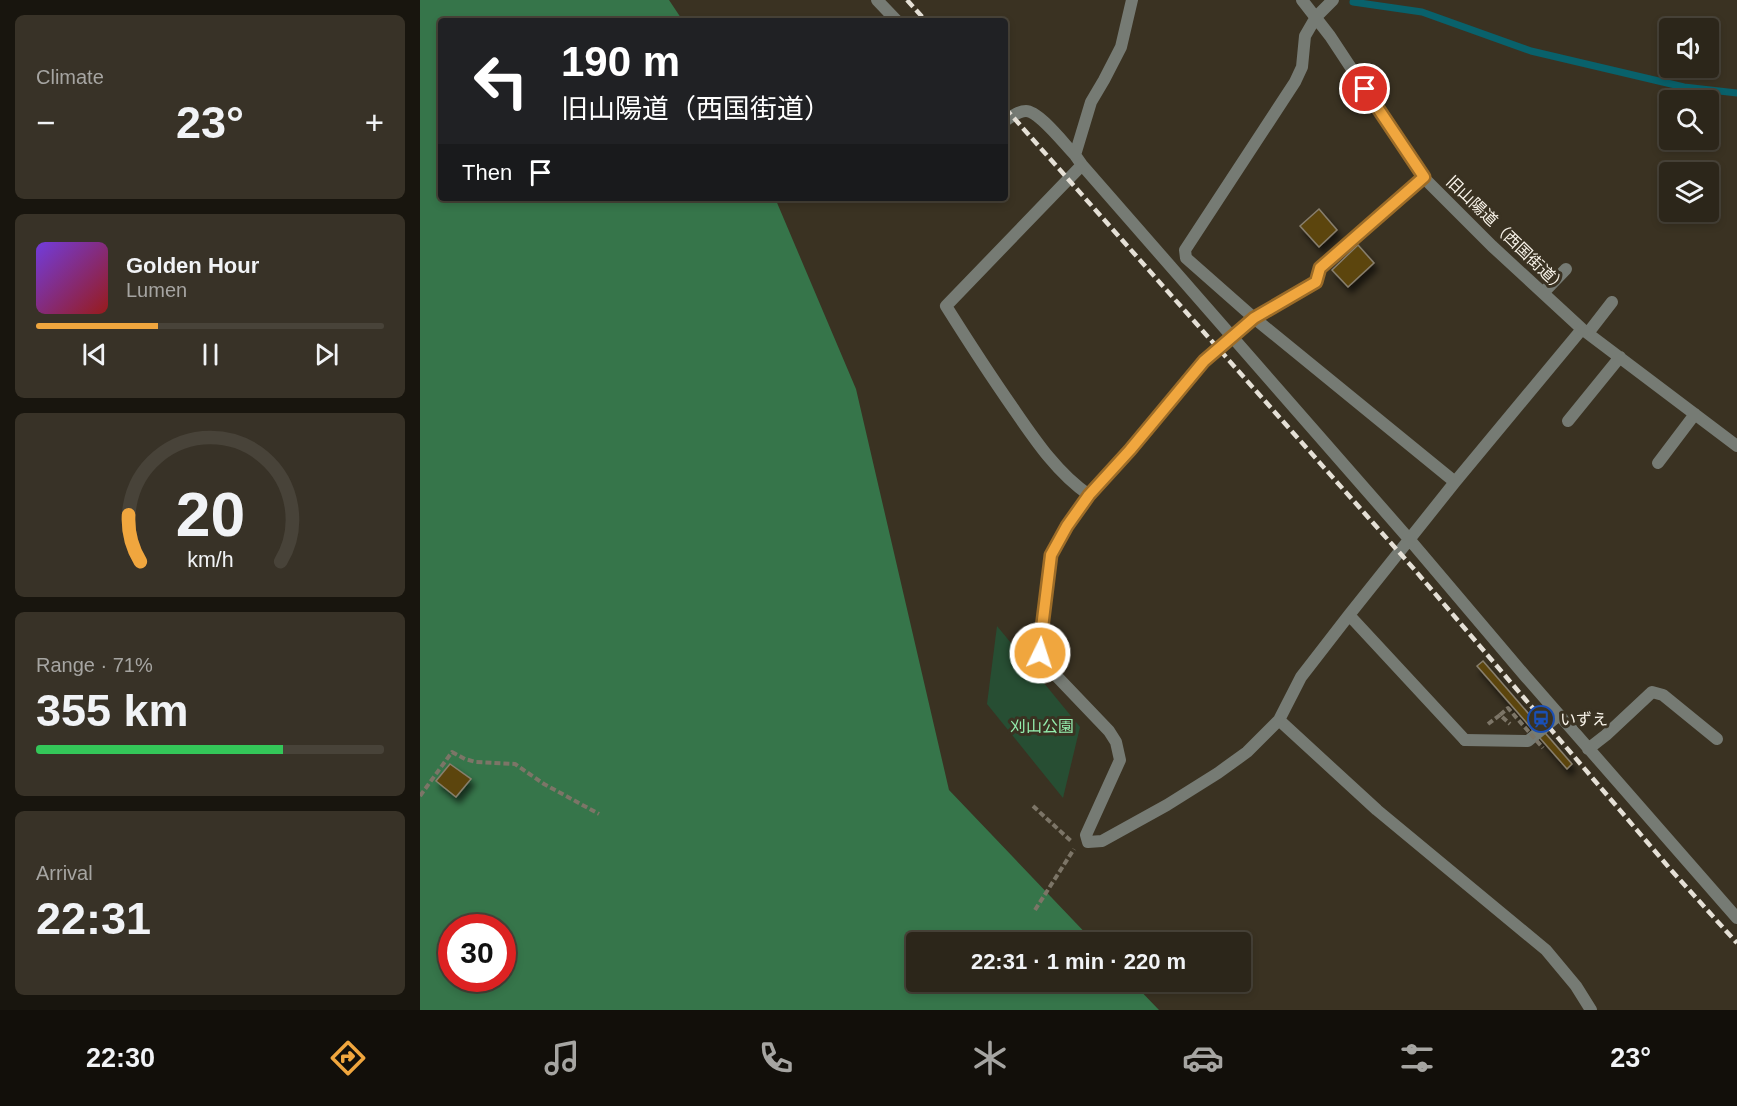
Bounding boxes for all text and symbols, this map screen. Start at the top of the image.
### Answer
map controls [1659,18,1719,222]
button: sound [1659,18,1719,78]
text: 190 m [561,38,680,85]
icon: left [462,42,540,120]
pin [1339,63,1390,114]
text: Climate [36,66,104,88]
icon: arrive [1348,72,1381,105]
button: search [1659,90,1719,150]
text: 旧山陽道（西国街道） [561,94,831,124]
text: 23° [176,97,244,148]
text: − [36,104,55,141]
text: + [365,104,384,141]
icon: arrive [524,156,557,189]
text: Then [462,160,512,185]
button: layers [1659,162,1719,222]
street label: 旧山陽道（西国街道） [1443,173,1570,296]
text: Golden Hour [126,253,259,278]
text: Lumen [126,279,187,301]
icon: previous [78,338,111,371]
icon: pause [194,338,227,371]
icon: next [310,338,343,371]
text: 20 [175,480,245,549]
text: km/h [187,548,233,572]
position arrow [1008,621,1072,685]
text: Range · 71% [36,654,153,676]
text: 355 km [36,685,189,736]
station icon: いずえ [1526,704,1556,734]
place label: いずえ [1560,711,1608,728]
park label: 刈山公園 [1010,718,1074,735]
text: Arrival [36,862,93,884]
text: 22:31 [36,893,151,944]
speed limit sign: 30 [438,914,516,992]
text: 22:31 · 1 min · 220 m [971,949,1186,974]
icon: directions [327,1037,369,1079]
icon: music [541,1037,583,1079]
icon: phone [755,1037,797,1079]
icon: climate [969,1037,1011,1079]
icon: car [1182,1037,1224,1079]
icon: filters [1396,1037,1438,1079]
text: 22:30 [86,1043,155,1073]
text: 23° [1610,1043,1651,1073]

